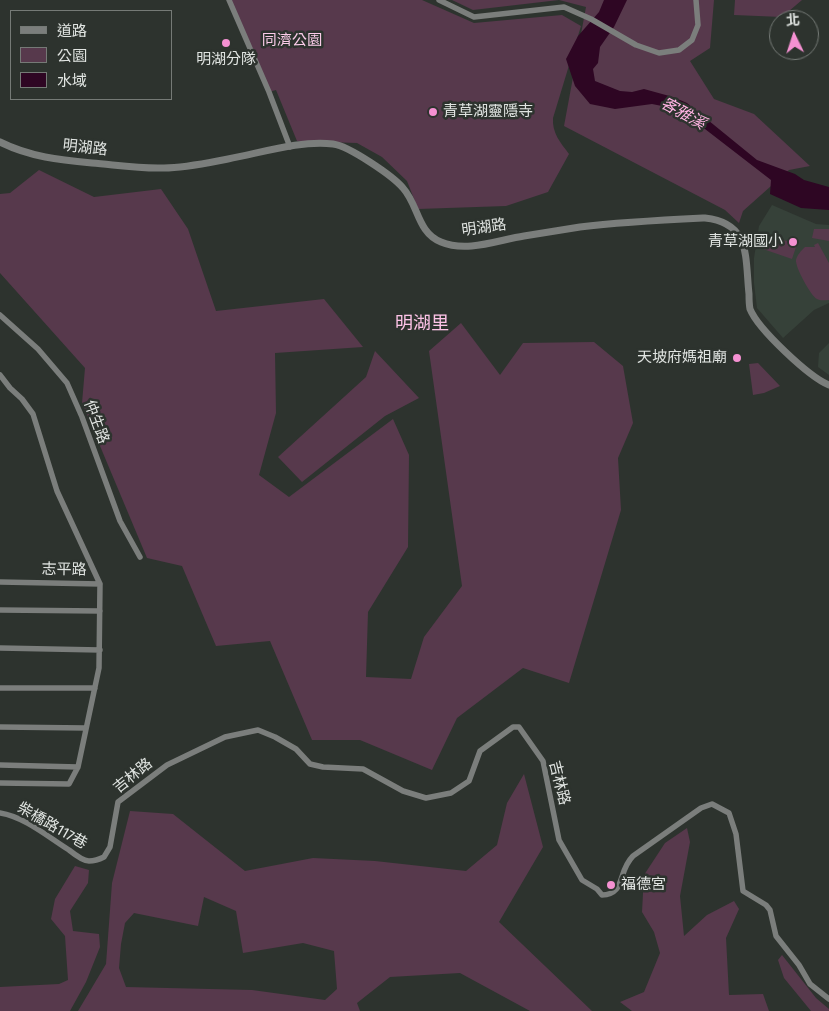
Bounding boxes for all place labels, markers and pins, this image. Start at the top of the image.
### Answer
marker: 明湖分隊 [220,37,232,49]
place label: 明湖分隊 [196,51,256,69]
place label: 青草湖靈隱寺 [443,103,533,121]
marker: 青草湖靈隱寺 [427,106,439,118]
place label: 青草湖國小 [708,233,783,251]
marker: 青草湖國小 [787,236,799,248]
place label: 天坡府媽祖廟 [637,349,727,367]
marker: 天坡府媽祖廟 [731,352,743,364]
place label: 福德宮 [621,876,666,894]
marker: 福德宮 [605,879,617,891]

